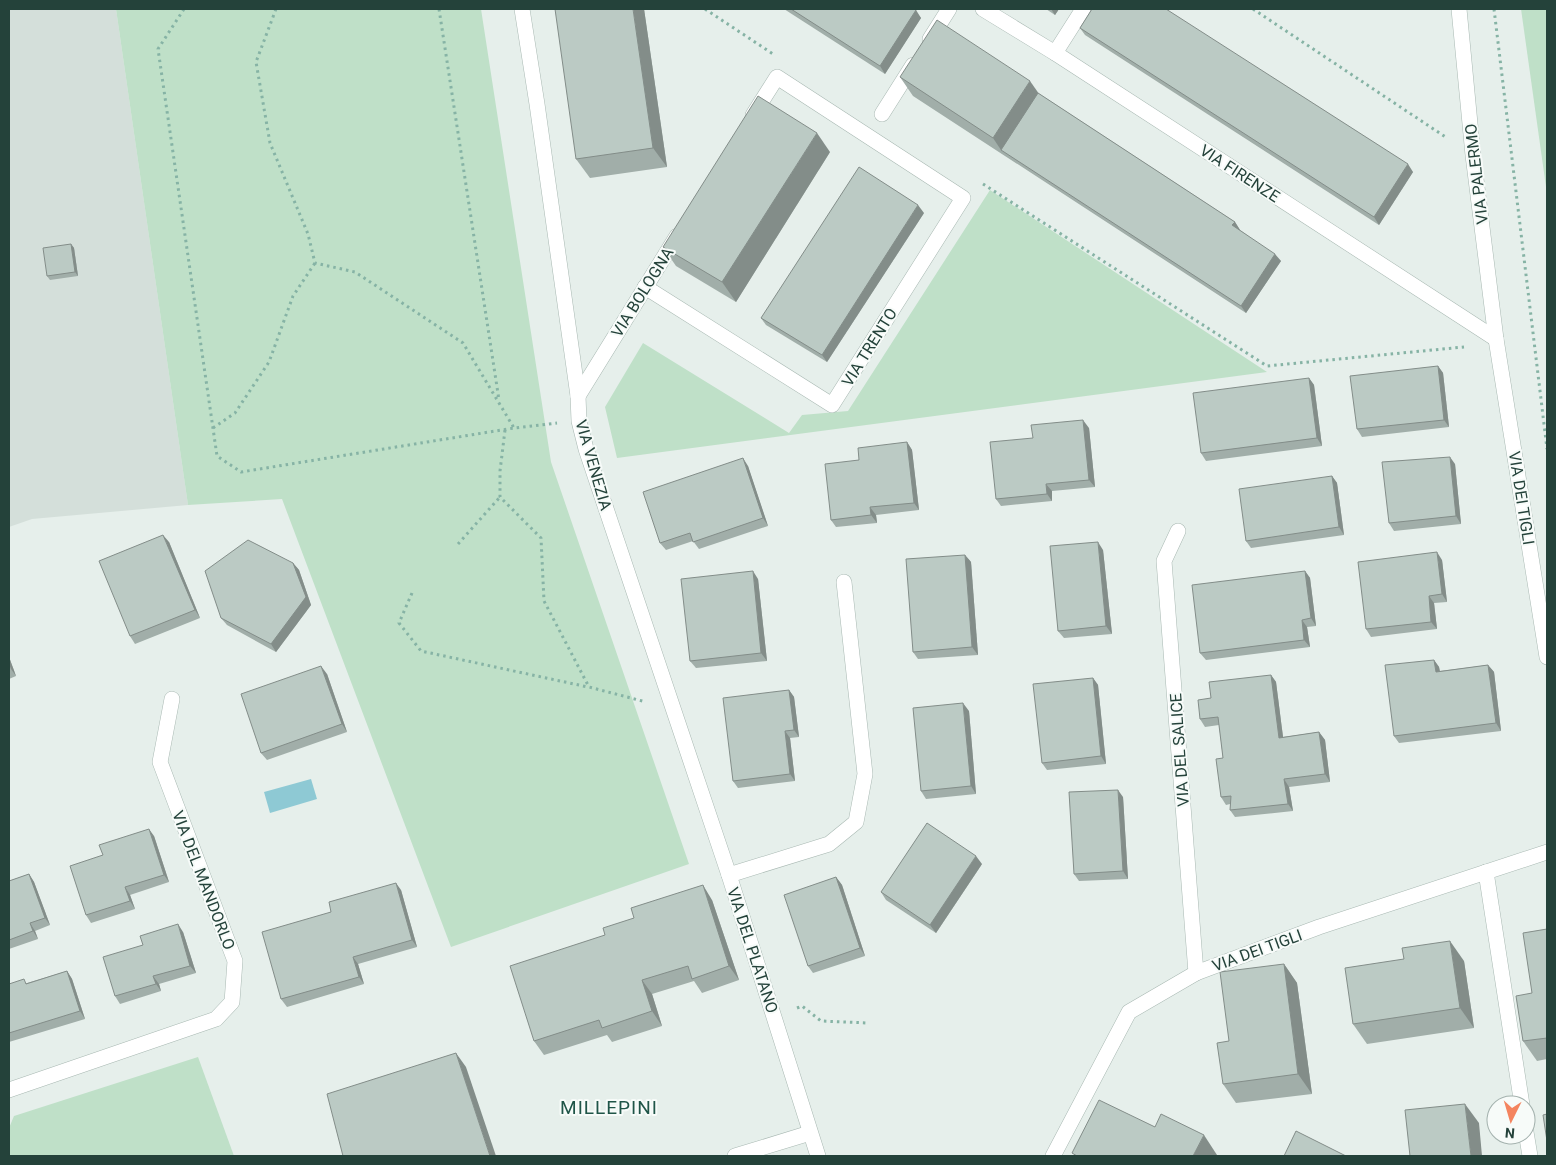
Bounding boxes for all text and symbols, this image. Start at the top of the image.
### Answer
street label: VIA PALERMO [1461,123,1492,225]
street label: VIA FIRENZE [1196,141,1283,206]
street label: VIA BOLOGNA [607,243,678,341]
street label: VIA TRENTO [838,305,901,390]
street label: VIA VENEZIA [572,418,616,513]
street label: VIA DEI TIGLI [1505,450,1538,546]
street label: VIA DEL SALICE [1166,693,1193,807]
street label: VIA DEL MANDORLO [168,808,239,953]
street label: VIA DEL PLATANO [723,885,782,1016]
street label: VIA DEI TIGLI [1210,925,1305,976]
north arrow [1486,1095,1536,1145]
district label: MILLEPINI [560,1096,658,1119]
text: N [1504,1125,1515,1141]

